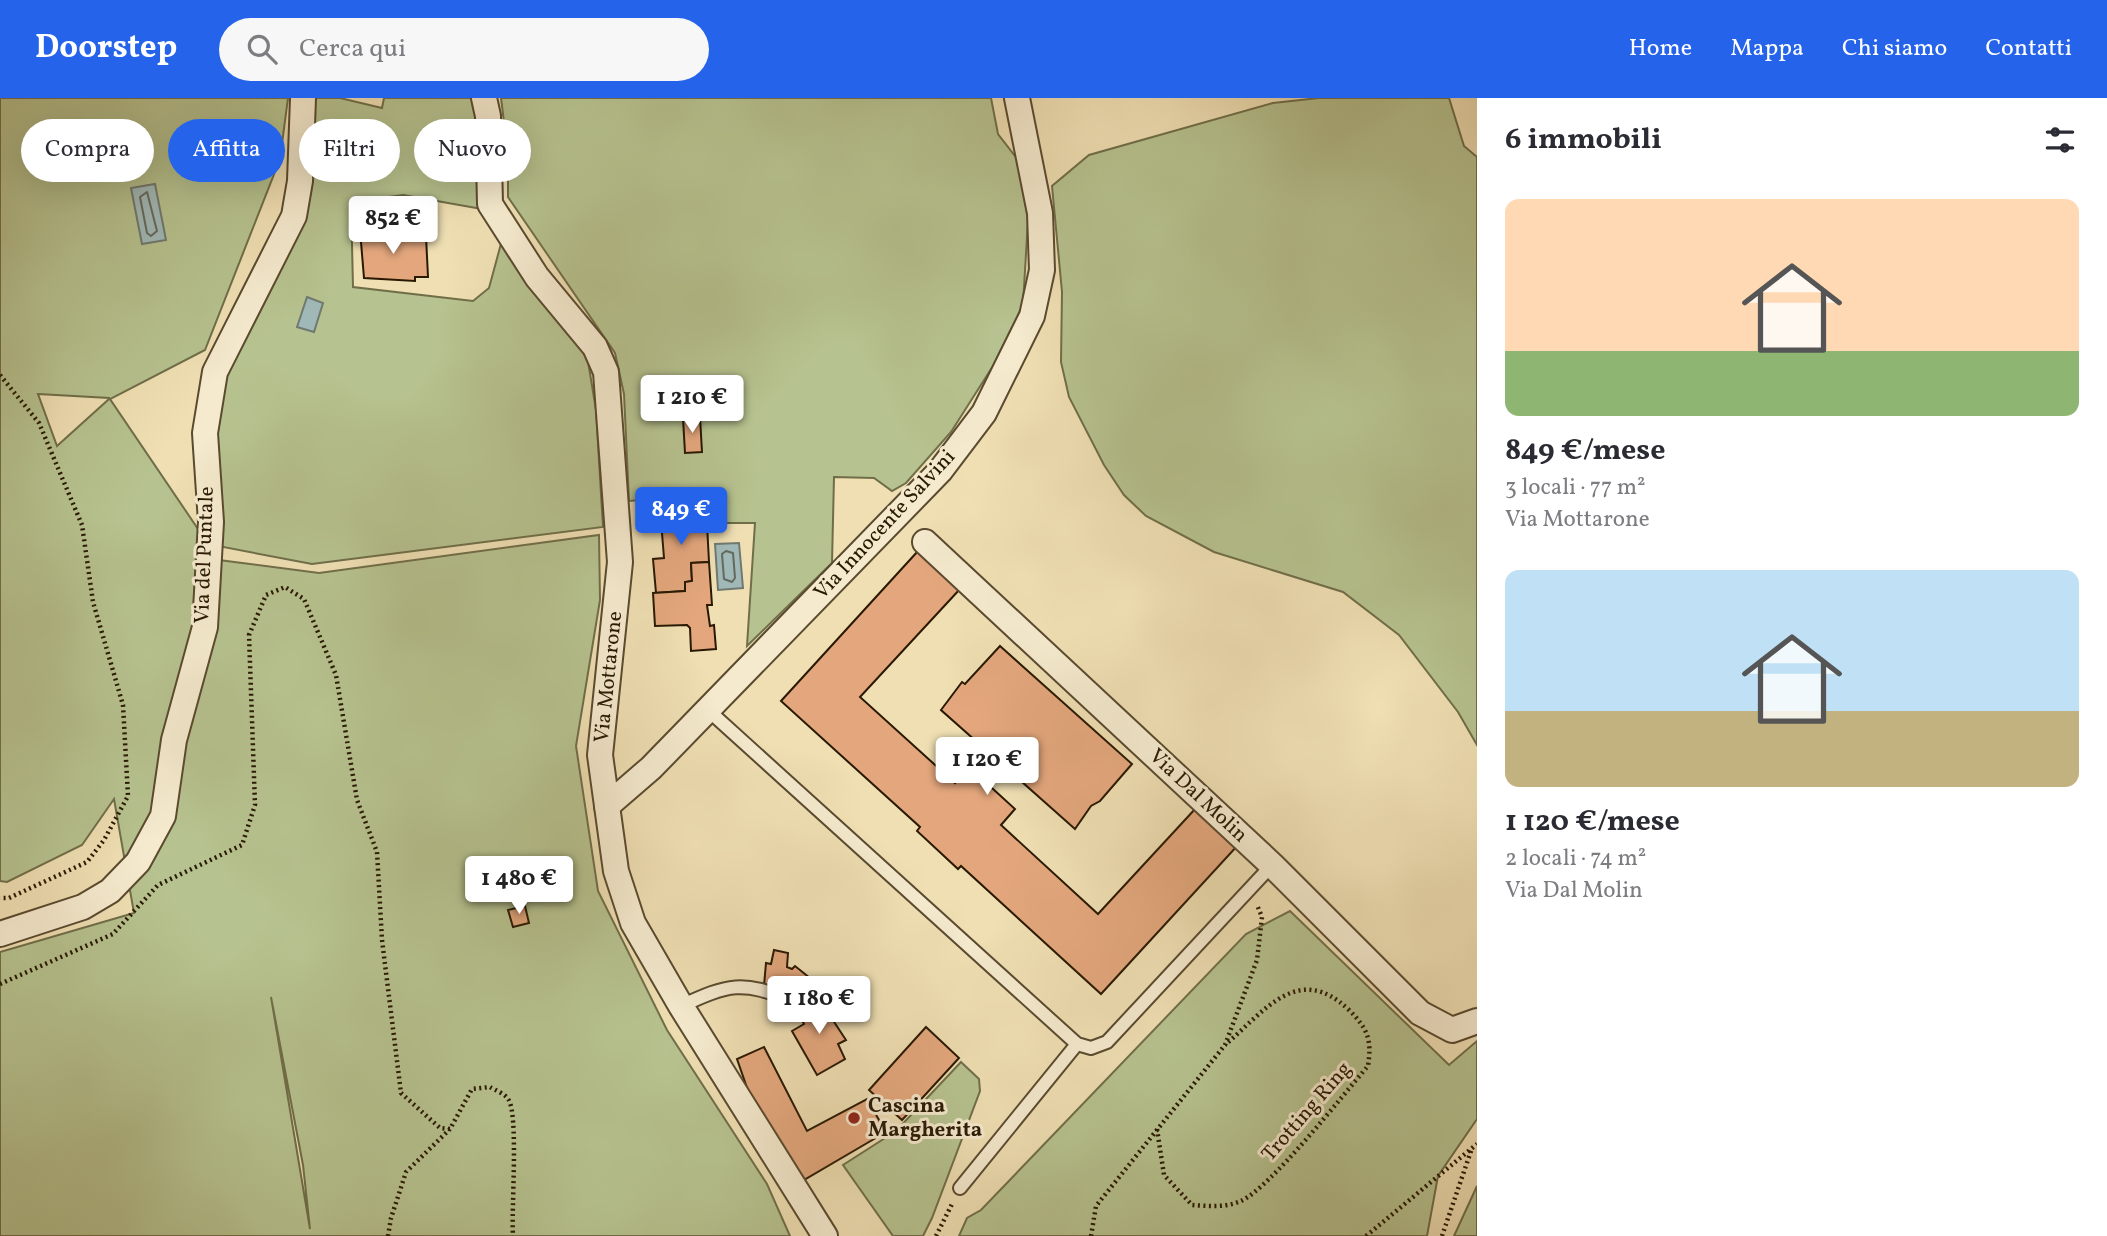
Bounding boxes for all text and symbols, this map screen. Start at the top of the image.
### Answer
search box [219,18,709,81]
text: Doorstep [35,26,177,72]
icon: search [243,30,281,68]
text: Cerca qui [299,31,406,67]
text: Home [1629,32,1692,66]
text: Mappa [1730,32,1804,66]
text: Chi siamo [1842,32,1947,66]
text: Contatti [1985,32,2072,66]
chip: Compra [21,119,154,182]
chip: Affitta [168,119,285,182]
chip: Filtri [299,119,400,182]
chip: Nuovo [414,119,531,182]
text: 6 immobili [1505,119,1662,161]
icon: filters [2041,121,2079,159]
pin: 852 € [344,197,442,256]
text: 852 € [365,203,421,235]
icon: home [1729,245,1855,371]
pin: 1 210 € [627,376,757,435]
text: 1 210 € [657,382,727,414]
text: 849 €/mese [1505,430,1665,472]
street label: Via Innocente Salvini [808,444,962,606]
text: 3 locali · 77 m² [1505,472,1646,504]
street label: Via del Puntale [188,486,222,624]
pin: 849 € [632,488,730,547]
text: 849 € [651,494,711,526]
text: Via Mottarone [1505,504,1650,536]
street label: Via Mottarone [588,610,630,744]
icon: home [1729,616,1855,742]
pin: 1 120 € [922,738,1052,797]
street label: Via Dal Molin [1142,742,1254,850]
text: 1 120 € [952,744,1022,776]
text: 1 120 €/mese [1505,801,1680,843]
text: 2 locali · 74 m² [1505,843,1646,875]
pin: 1 480 € [454,856,584,916]
text: 1 480 € [481,863,557,895]
text: Via Dal Molin [1505,875,1643,907]
pin: 1 180 € [754,976,884,1036]
text: 1 180 € [783,983,855,1015]
street label: Trotting Ring [1255,1056,1359,1168]
place label: Cascina Margherita [868,1092,982,1145]
marker: Cascina Margherita [846,1110,862,1126]

